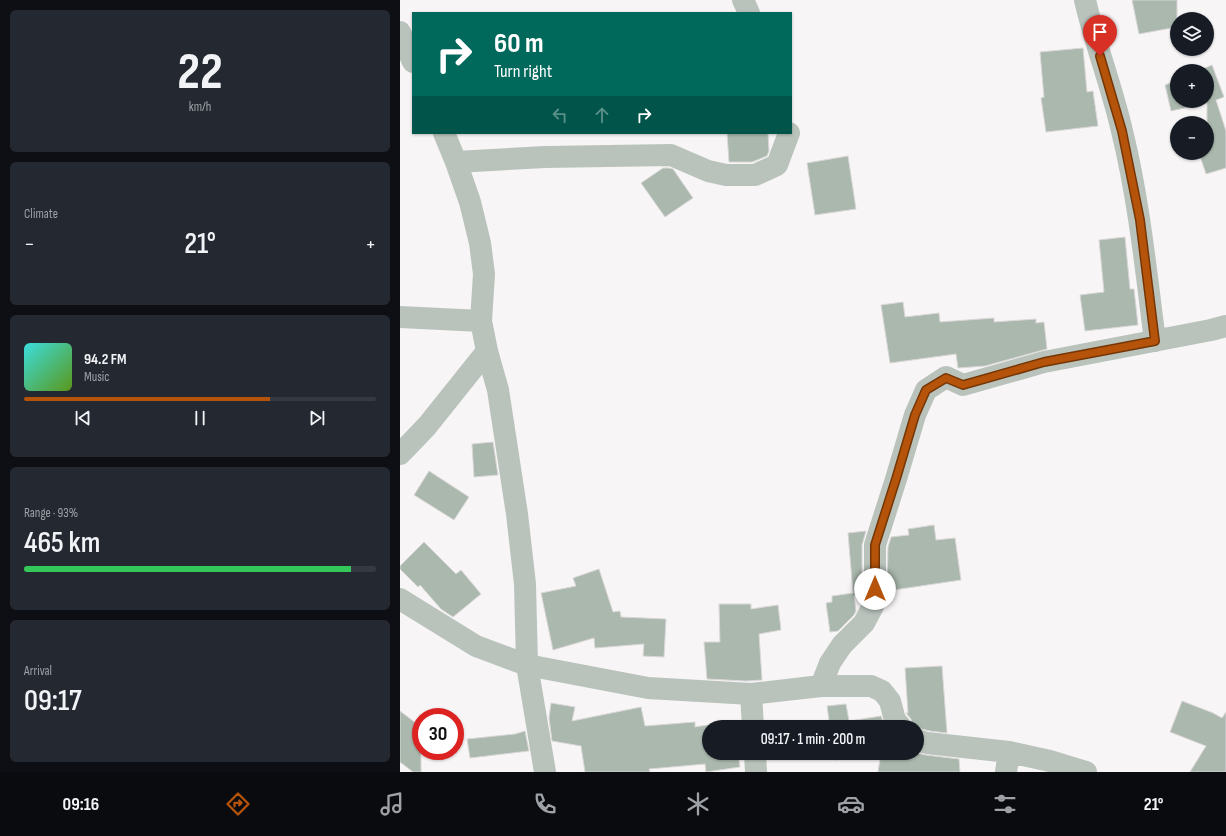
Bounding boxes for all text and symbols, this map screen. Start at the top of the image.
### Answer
map controls [1170,12,1214,160]
button: layers [1170,12,1214,56]
pin [1083,15,1117,56]
icon: arrive [1089,21,1111,43]
text: 60 m [494,27,543,60]
icon: right [428,28,480,80]
text: 22 [177,41,223,104]
text: Turn right [494,61,552,82]
button: + [1170,64,1214,108]
text: km/h [189,99,211,115]
icon: left [549,104,571,126]
icon: ahead [591,104,613,126]
icon: right [633,104,655,126]
button: − [1170,116,1214,160]
text: Climate [24,206,58,222]
text: 21° [184,226,216,262]
text: − [24,231,35,258]
text: + [365,231,376,258]
text: 94.2 FM [84,350,127,369]
text: Music [84,369,109,385]
icon: previous [72,407,94,429]
icon: pause [189,407,211,429]
icon: next [306,407,328,429]
text: Range · 93% [24,505,78,521]
text: 465 km [24,525,100,561]
position arrow [854,568,896,610]
text: Arrival [24,663,52,679]
text: 09:17 [24,683,82,719]
speed limit sign: 30 [412,708,464,760]
text: 09:17 · 1 min · 200 m [761,730,865,749]
icon: directions [224,790,252,818]
icon: music [378,790,406,818]
icon: phone [531,790,559,818]
icon: climate [684,790,712,818]
icon: car [837,790,865,818]
icon: filters [991,790,1019,818]
text: 09:16 [63,794,99,815]
text: 21° [1144,794,1163,815]

